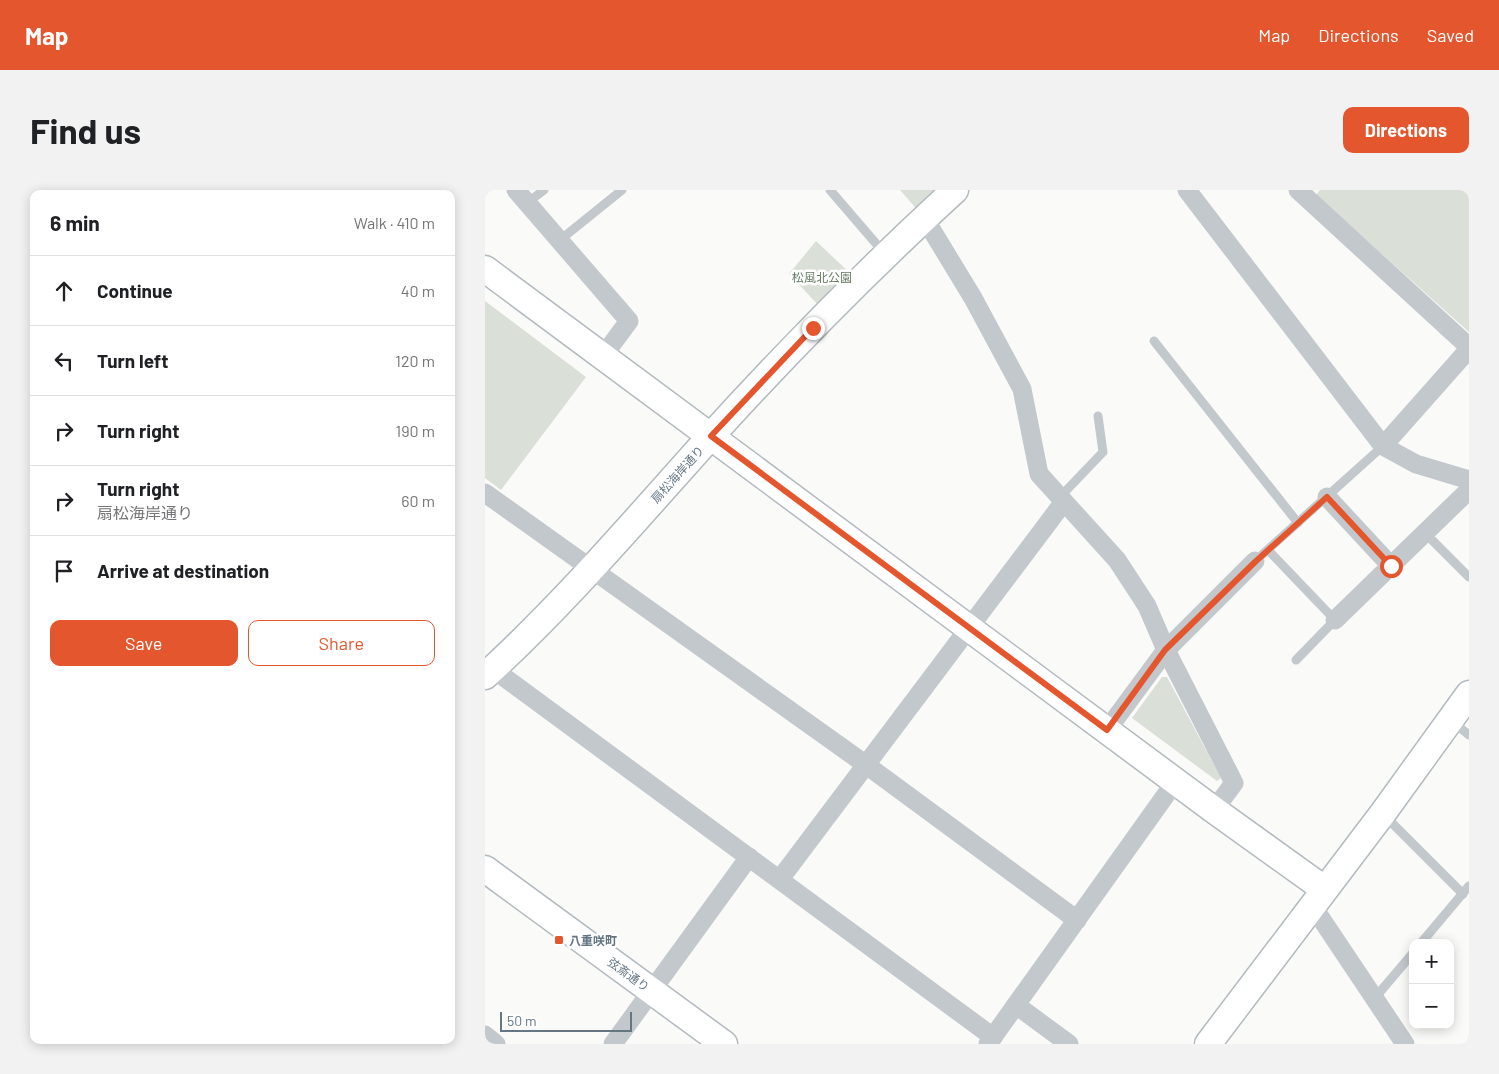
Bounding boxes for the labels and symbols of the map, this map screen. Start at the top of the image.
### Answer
park label: 松風北公園 [792,270,852,284]
route end [802,317,825,340]
street label: 扇松海岸通り [648,443,706,505]
route start [1380,555,1403,578]
place label: 八重咲町 [569,933,617,947]
marker: 八重咲町 [553,934,565,946]
street label: 弦斎通り [605,954,653,994]
scale bar [500,1009,633,1032]

